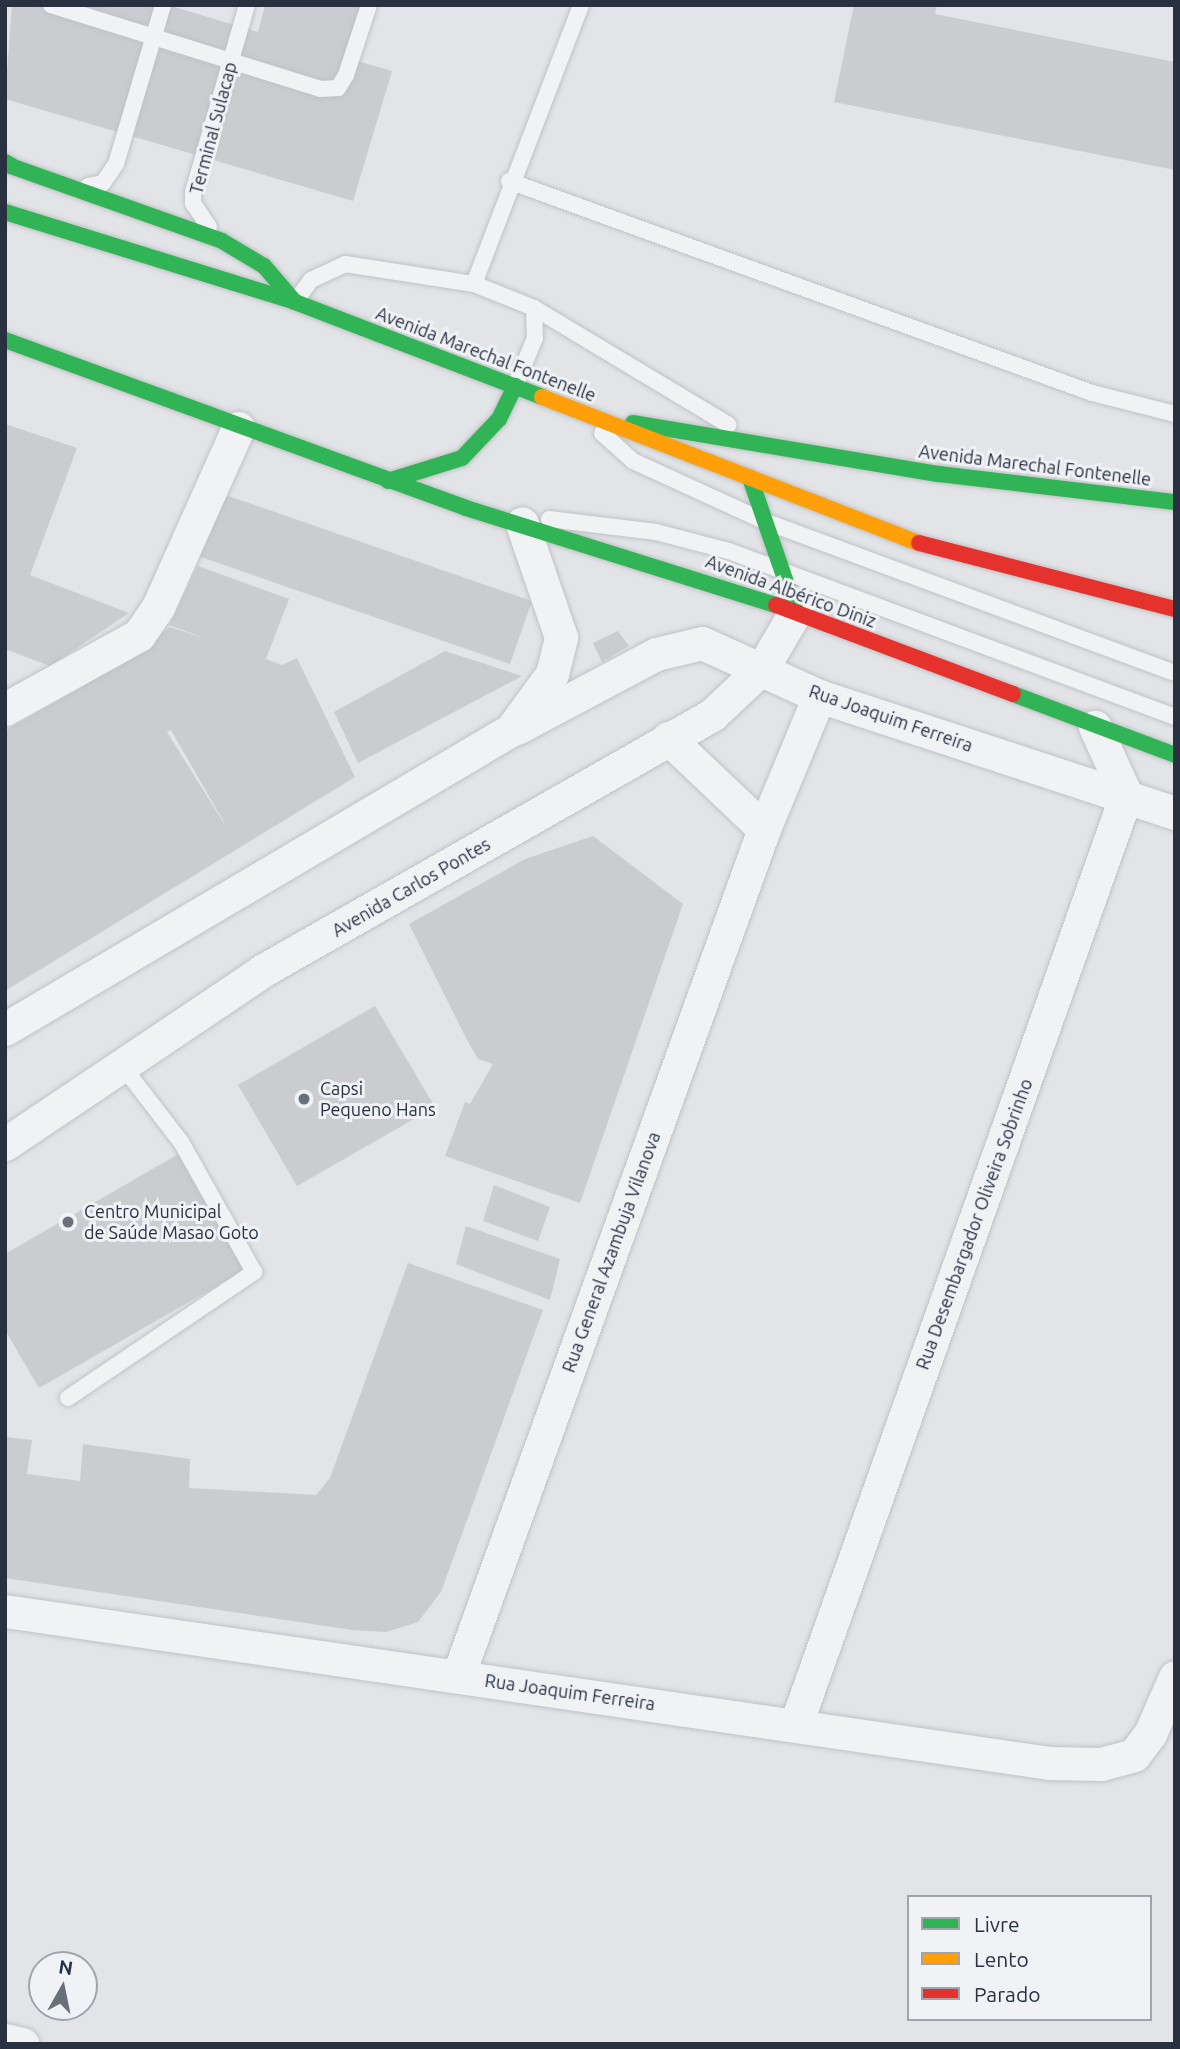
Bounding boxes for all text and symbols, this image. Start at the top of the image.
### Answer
street label: Terminal Sulacap [185,60,241,196]
street label: Avenida Marechal Fontenelle [373,302,599,406]
street label: Avenida Marechal Fontenelle [918,440,1152,490]
street label: Avenida Albérico Diniz [703,550,879,632]
street label: Rua Joaquim Ferreira [806,680,976,756]
street label: Avenida Carlos Pontes [328,833,494,941]
street label: Rua Desembargador Oliveira Sobrinho [911,1076,1037,1372]
place label: Capsi Pequeno Hans [320,1078,436,1120]
marker: Capsi Pequeno Hans [294,1089,314,1109]
street label: Rua General Azambuja Vilanova [557,1129,665,1375]
place label: Centro Municipal de Saúde Masao Goto [84,1201,259,1244]
marker: Centro Municipal de Saúde Masao Goto [58,1212,78,1232]
street label: Rua Joaquim Ferreira [483,1669,657,1715]
legend [907,1895,1152,2021]
text: Livre [974,1912,1020,1936]
text: Lento [974,1947,1029,1971]
north arrow [28,1951,98,2021]
text: N [57,1955,75,1979]
text: Parado [974,1982,1040,2006]

